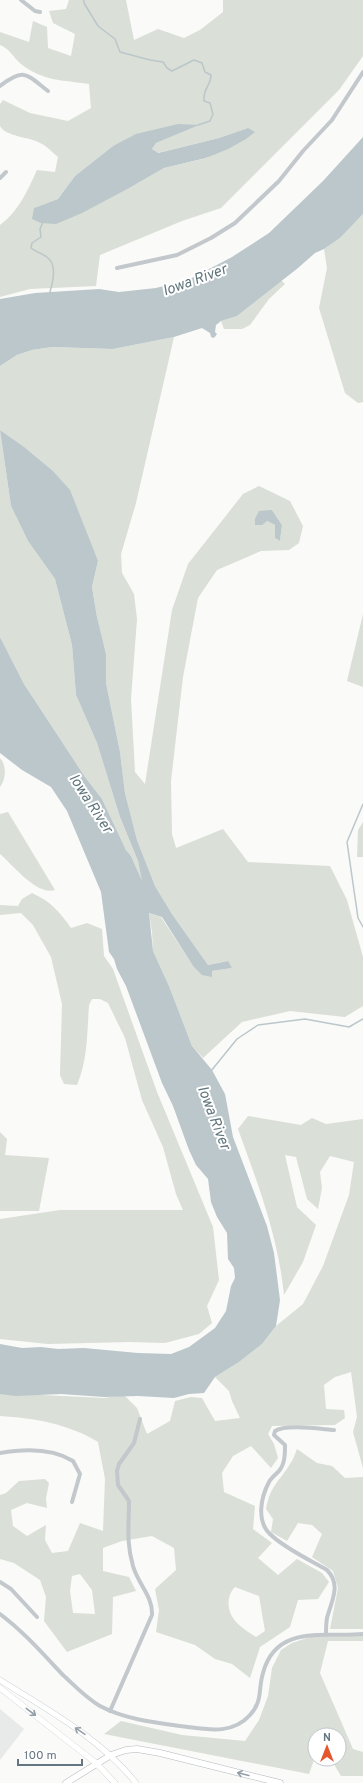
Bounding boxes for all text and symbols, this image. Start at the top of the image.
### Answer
water label: Iowa River [160,260,231,301]
water label: Iowa River [64,771,117,838]
water label: Iowa River [192,1083,234,1154]
one-way arrow [26,1708,37,1716]
one-way arrow [75,1727,86,1735]
north arrow [307,1727,347,1767]
text: N [323,1731,331,1745]
scale bar [18,1741,82,1767]
text: 100 m [24,1748,57,1764]
one-way arrow [236,1770,249,1777]

